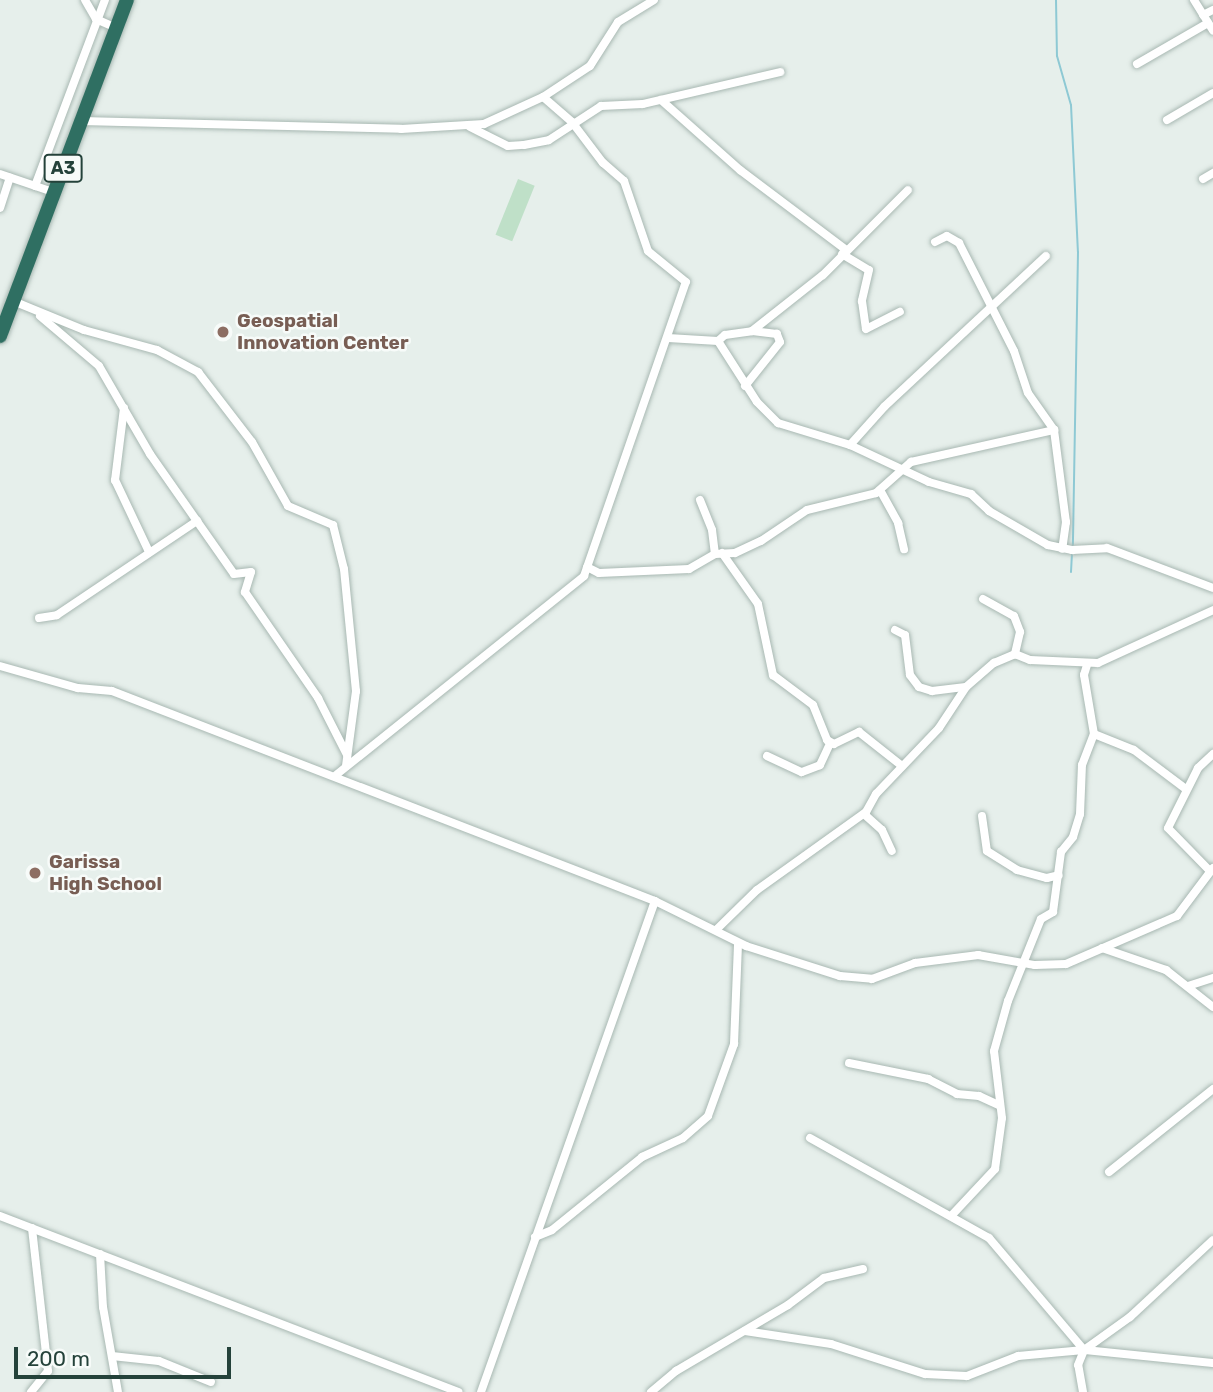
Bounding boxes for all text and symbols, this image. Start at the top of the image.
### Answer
road number: A3 [42,154,84,182]
place label: Geospatial Innovation Center [237,310,409,354]
marker: Geospatial Innovation Center [215,324,231,340]
place label: Garissa High School [49,851,162,895]
marker: Garissa High School [27,865,43,881]
scale bar [18,1332,234,1376]
text: 200 m [27,1346,90,1371]

